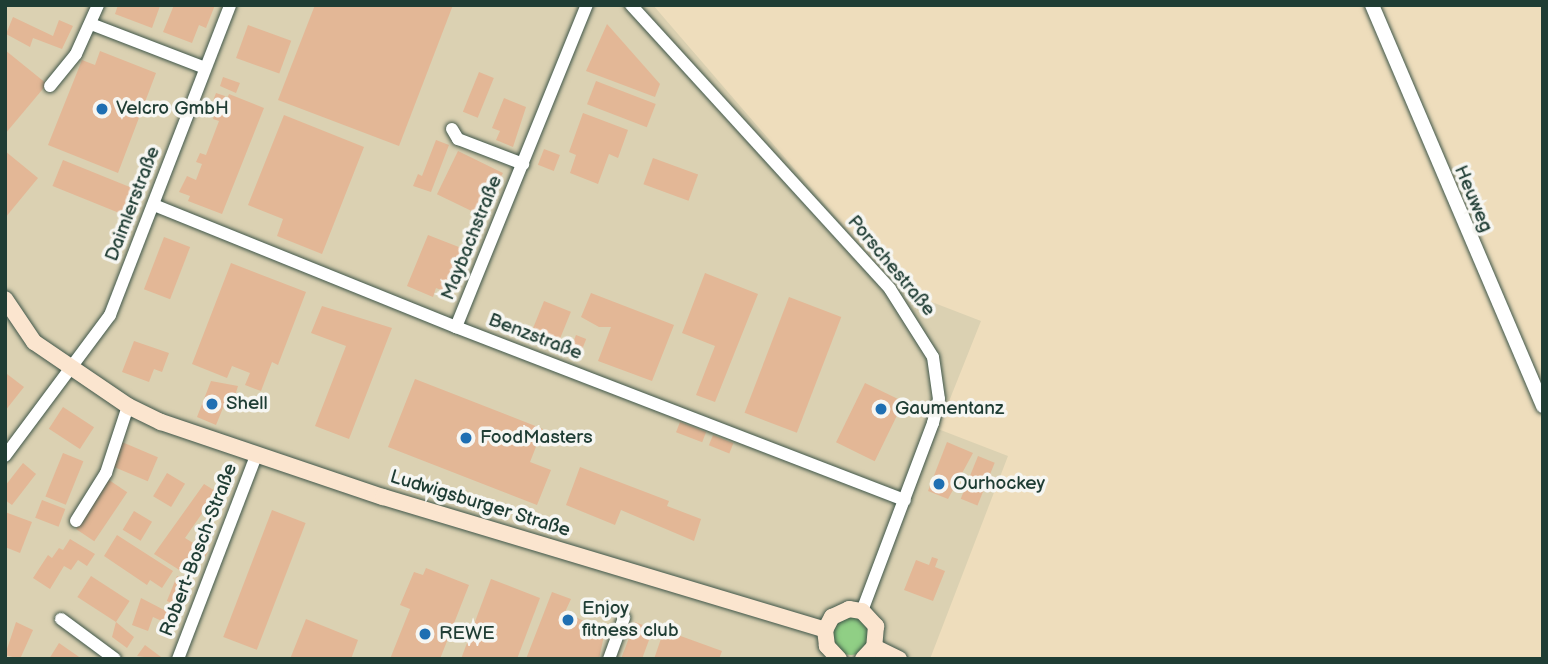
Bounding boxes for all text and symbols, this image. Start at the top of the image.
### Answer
place label: Velcro GmbH [116,98,229,120]
marker: Velcro GmbH [94,101,110,117]
street label: Daimlerstraße [101,143,165,265]
street label: Heuweg [1449,162,1497,236]
street label: Maybachstraße [437,172,507,304]
street label: Porschestraße [842,211,940,321]
street label: Benzstraße [485,309,585,365]
place label: Shell [226,393,268,415]
marker: Shell [204,396,220,412]
place label: Gaumentanz [895,398,1004,420]
marker: Gaumentanz [873,401,889,417]
place label: FoodMasters [480,427,593,449]
marker: FoodMasters [458,430,474,446]
street label: Robert-Bosch-Straße [156,460,242,640]
street label: Ludwigsburger Straße [387,466,573,542]
place label: Ourhockey [953,473,1045,495]
marker: Ourhockey [931,476,947,492]
place label: Enjoy fitness club [582,598,679,642]
marker: Enjoy fitness club [560,612,576,628]
place label: REWE [439,623,495,645]
marker: REWE [417,626,433,642]

